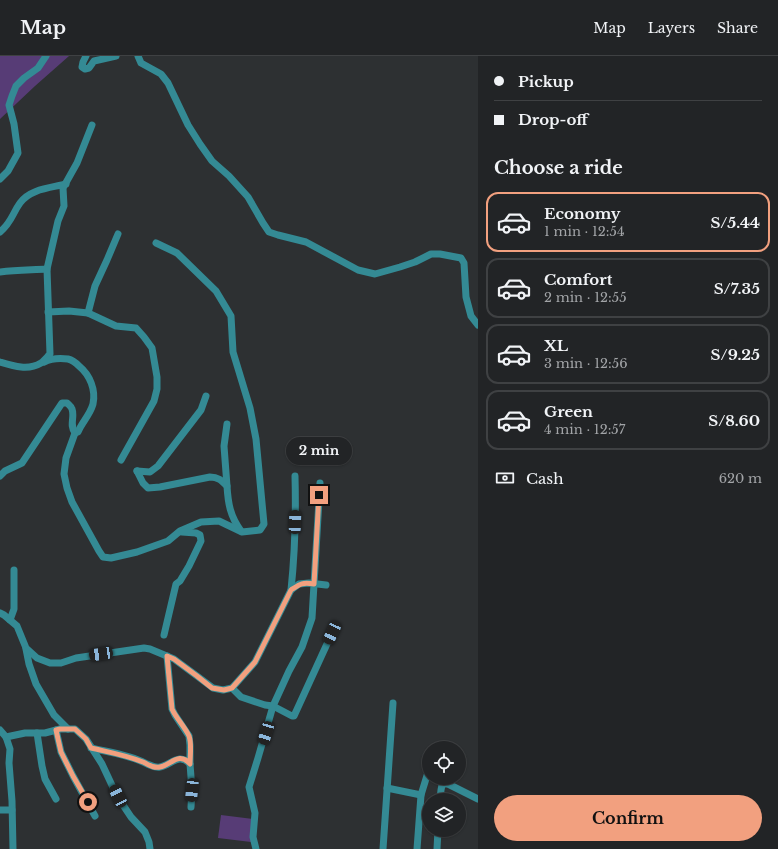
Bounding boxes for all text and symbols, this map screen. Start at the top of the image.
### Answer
text: Map [20,16,66,39]
text: Map [593,19,626,37]
text: Layers [648,19,695,37]
text: Share [717,19,758,37]
text: Pickup [518,72,574,91]
text: Drop-off [518,110,588,129]
text: Choose a ride [494,157,623,179]
icon: car [496,204,532,240]
text: Economy [544,204,621,223]
text: S/5.44 [710,213,760,232]
text: 1 min · 12:54 [544,223,625,240]
icon: car [496,270,532,306]
text: Comfort [544,270,612,289]
text: S/7.35 [714,279,760,298]
text: 2 min · 12:55 [544,289,627,306]
icon: car [496,336,532,372]
text: XL [544,336,568,355]
text: S/9.25 [711,345,760,364]
text: 3 min · 12:56 [544,355,628,372]
icon: car [496,402,532,438]
text: Green [544,402,593,421]
text: S/8.60 [708,411,760,430]
text: 4 min · 12:57 [544,421,625,438]
callout: 2 min [286,437,352,465]
text: 2 min [299,442,339,459]
icon: cash [494,467,516,489]
text: Cash [526,469,563,488]
text: 620 m [719,470,762,487]
route end [310,486,328,504]
car [289,510,301,534]
car [321,620,343,646]
car [88,646,114,662]
car [257,720,275,746]
map controls [422,741,466,837]
button: locate [422,741,466,785]
car [185,777,199,803]
car [107,783,129,809]
route start [79,793,97,811]
button: layers [422,793,466,837]
button: Confirm [494,795,762,841]

